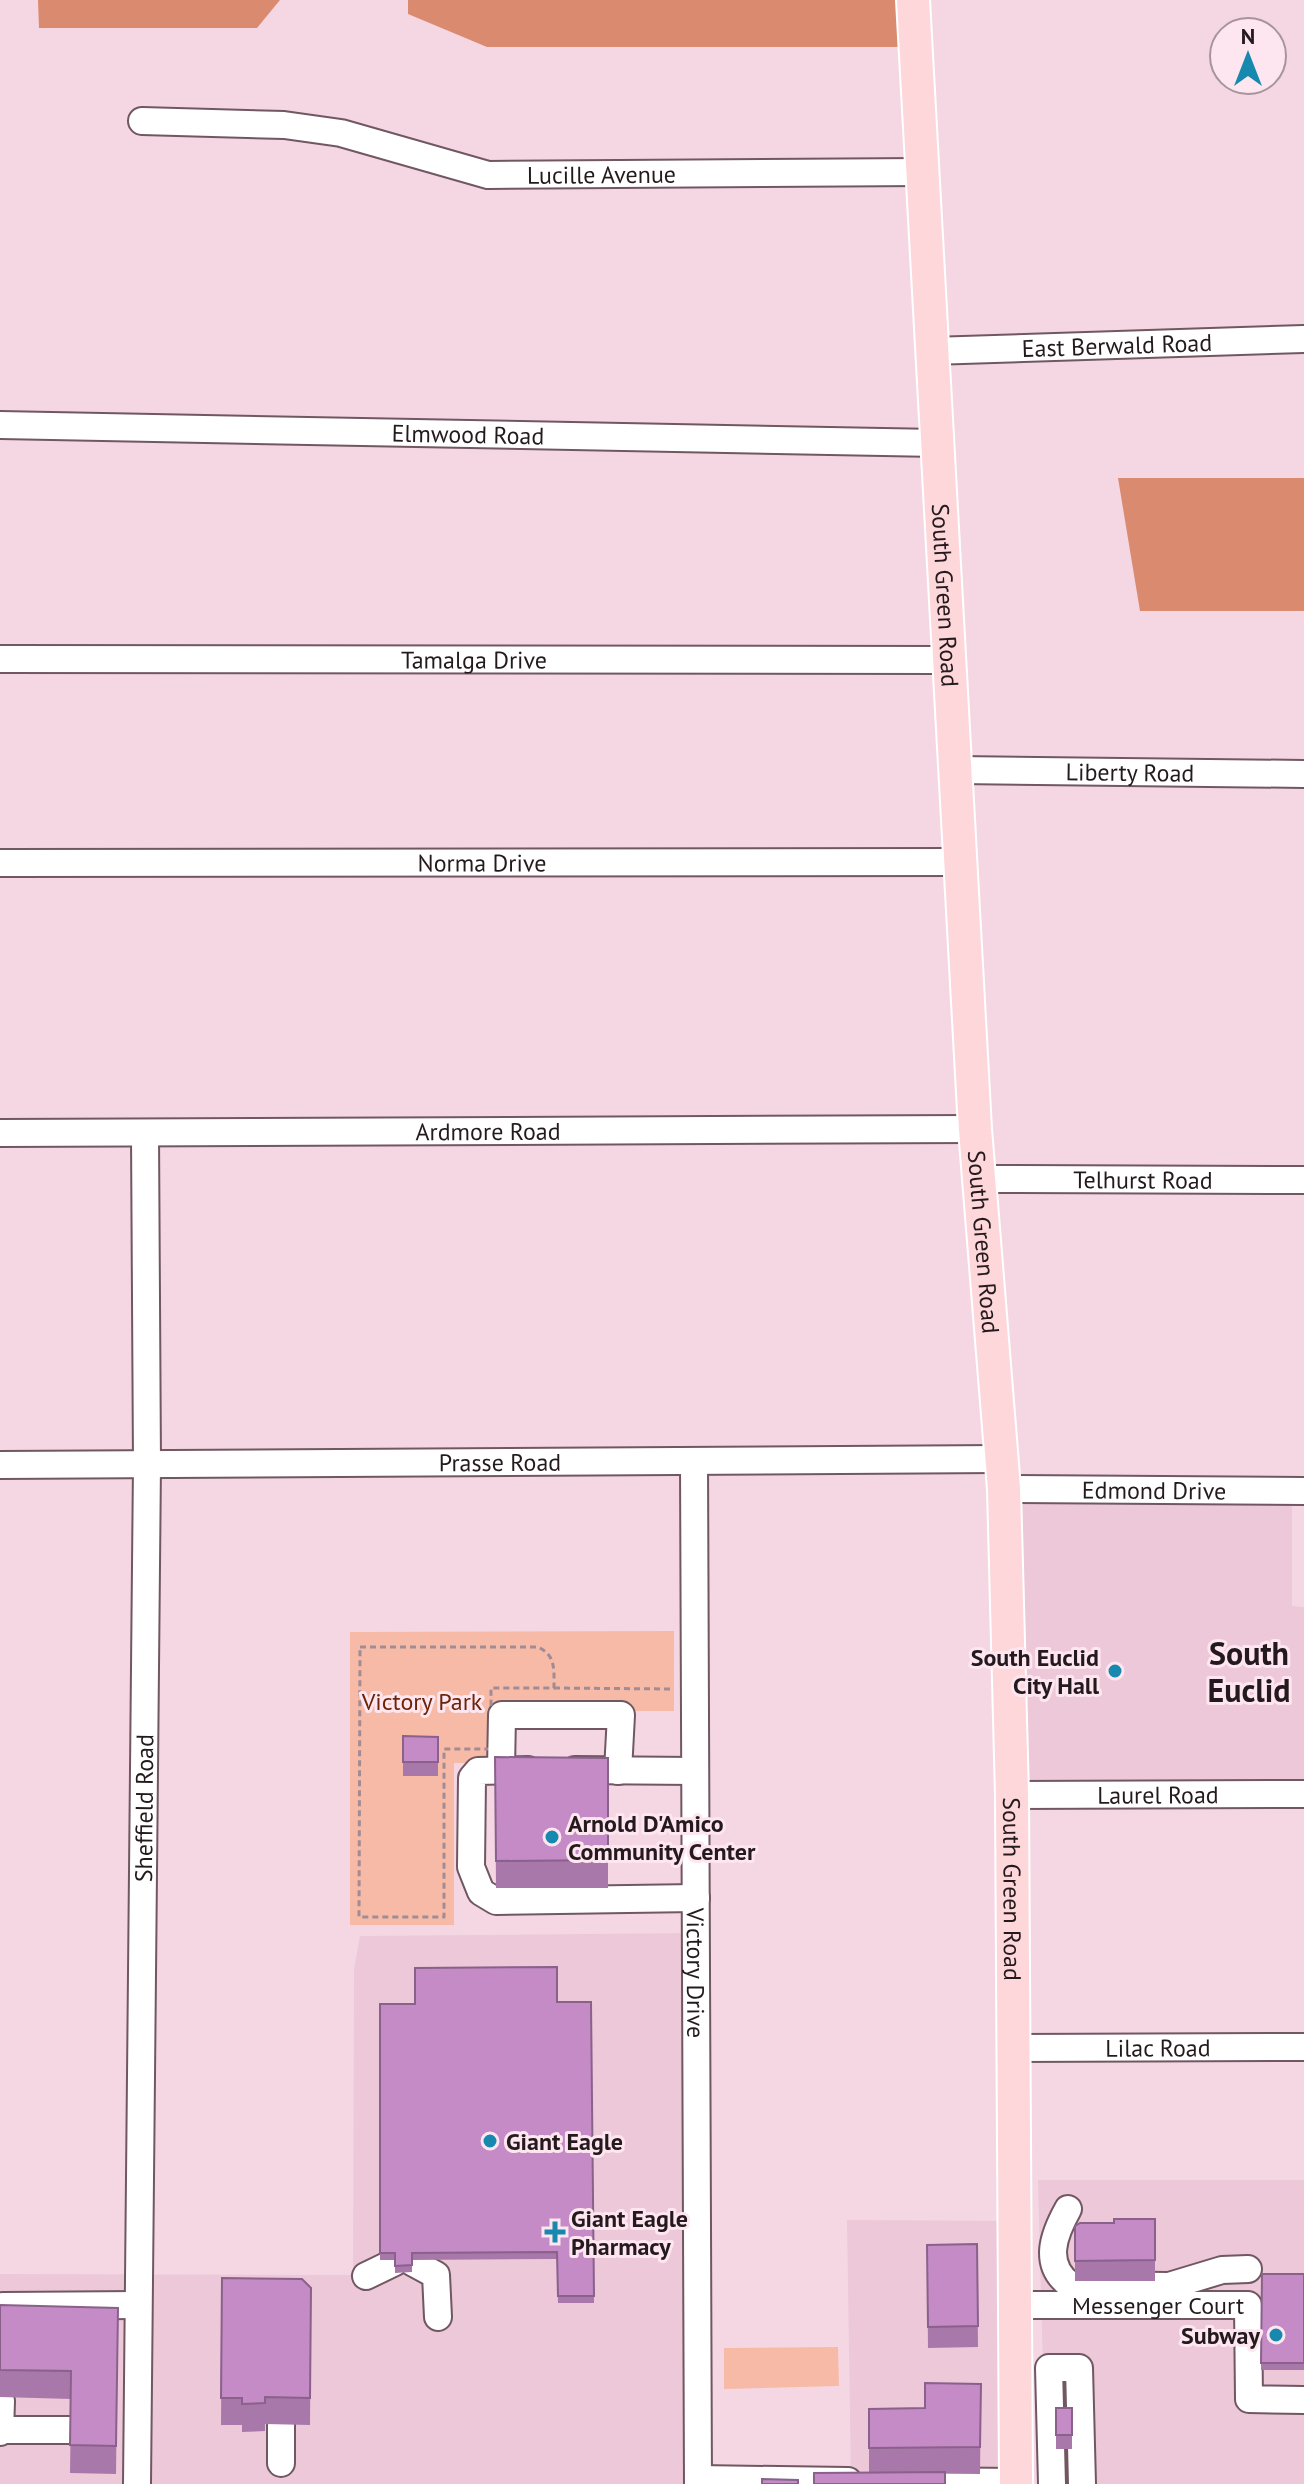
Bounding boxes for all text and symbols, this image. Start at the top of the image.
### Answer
north arrow [1208,16,1288,96]
text: N [1241,22,1255,50]
street label: Lucille Avenue [527,158,676,190]
street label: East Berwald Road [1021,326,1213,364]
street label: Elmwood Road [391,417,545,451]
street label: South Green Road [925,503,966,688]
street label: Tamalga Drive [401,644,547,675]
street label: Liberty Road [1065,756,1194,788]
street label: Norma Drive [418,847,546,878]
street label: Ardmore Road [415,1115,561,1147]
street label: South Green Road [961,1149,1007,1335]
street label: Telhurst Road [1073,1164,1213,1195]
street label: Prasse Road [439,1446,561,1478]
street label: Edmond Drive [1082,1474,1226,1506]
district label: South Euclid [1207,1632,1291,1711]
place label: South Euclid City Hall [971,1642,1100,1701]
marker: South Euclid City Hall [1106,1662,1124,1680]
park label: Victory Park [361,1686,483,1717]
street label: Sheffield Road [127,1734,160,1882]
street label: Laurel Road [1097,1779,1219,1810]
street label: South Green Road [997,1797,1029,1981]
place label: Arnold D'Amico Community Center [568,1808,756,1867]
marker: Arnold D'Amico Community Center [543,1828,561,1846]
street label: Victory Drive [680,1907,712,2038]
street label: Lilac Road [1105,2032,1211,2063]
place label: Giant Eagle [506,2126,623,2157]
marker: Giant Eagle [481,2132,499,2150]
place label: Giant Eagle Pharmacy [571,2203,688,2262]
marker: Giant Eagle Pharmacy [546,2223,564,2241]
street label: Messenger Court [1072,2290,1244,2321]
place label: Subway [1181,2320,1261,2351]
marker: Subway [1267,2326,1285,2344]

